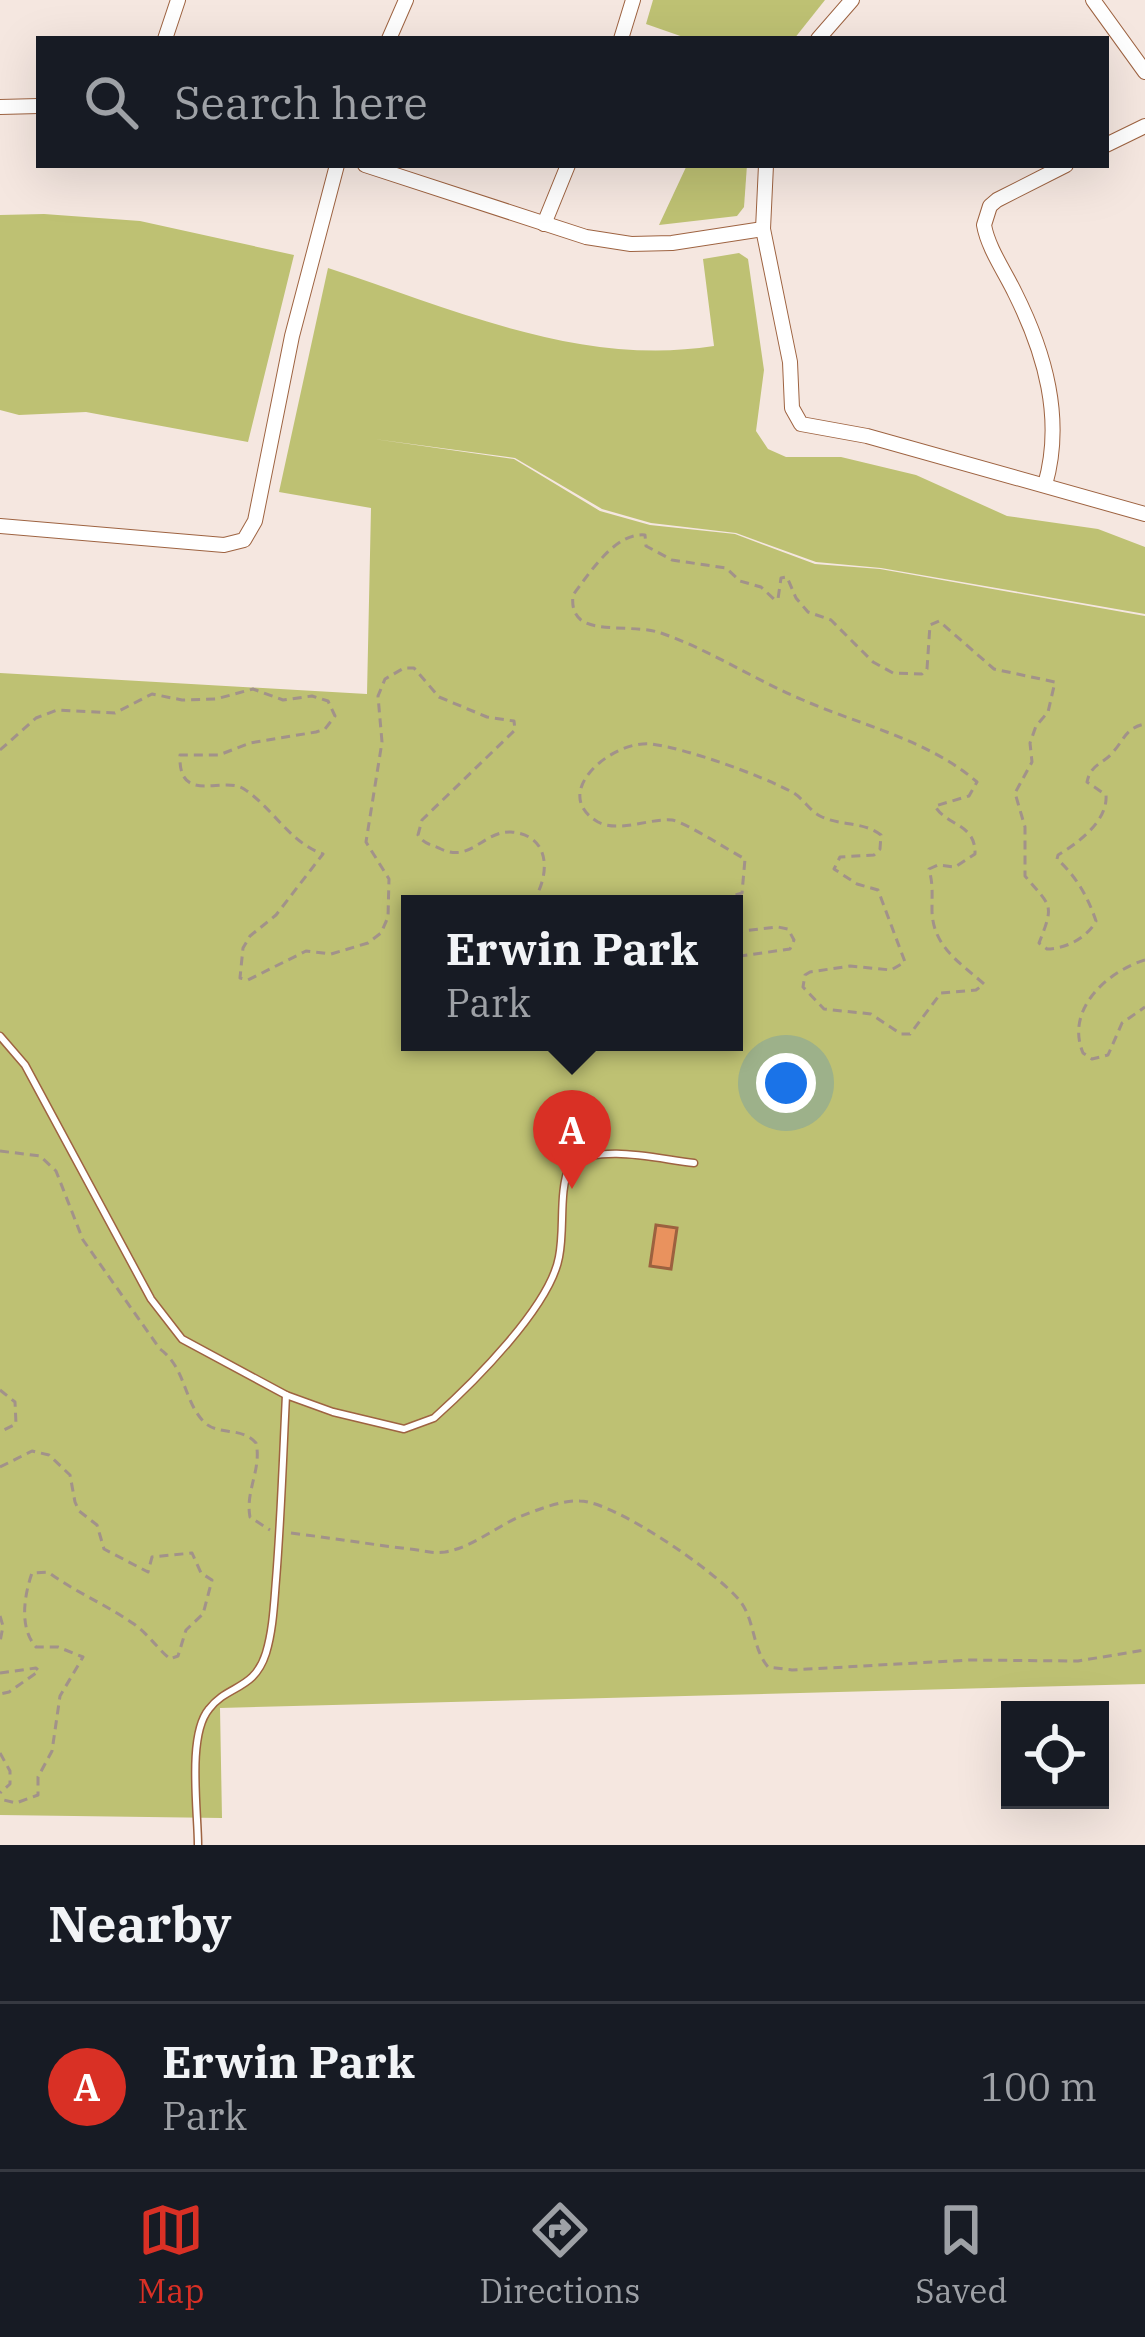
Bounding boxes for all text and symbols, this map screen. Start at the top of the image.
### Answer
search box [36,36,1109,168]
icon: search [78,69,144,135]
text: Search here [174,73,428,131]
popup [401,895,743,1051]
text: Erwin Park [446,919,698,977]
text: Park [446,977,531,1028]
your location [756,1053,816,1113]
pin: A [533,1090,611,1189]
map controls [1001,1701,1109,1809]
button: locate [1001,1701,1109,1809]
text: Nearby [48,1890,232,1956]
text: Erwin Park [162,2032,415,2090]
text: A [73,2061,101,2112]
text: 100 m [981,2061,1097,2112]
text: Park [162,2090,247,2141]
tab: Map [137,2197,204,2312]
tab: Directions [479,2197,640,2312]
tab: Saved [915,2197,1008,2312]

